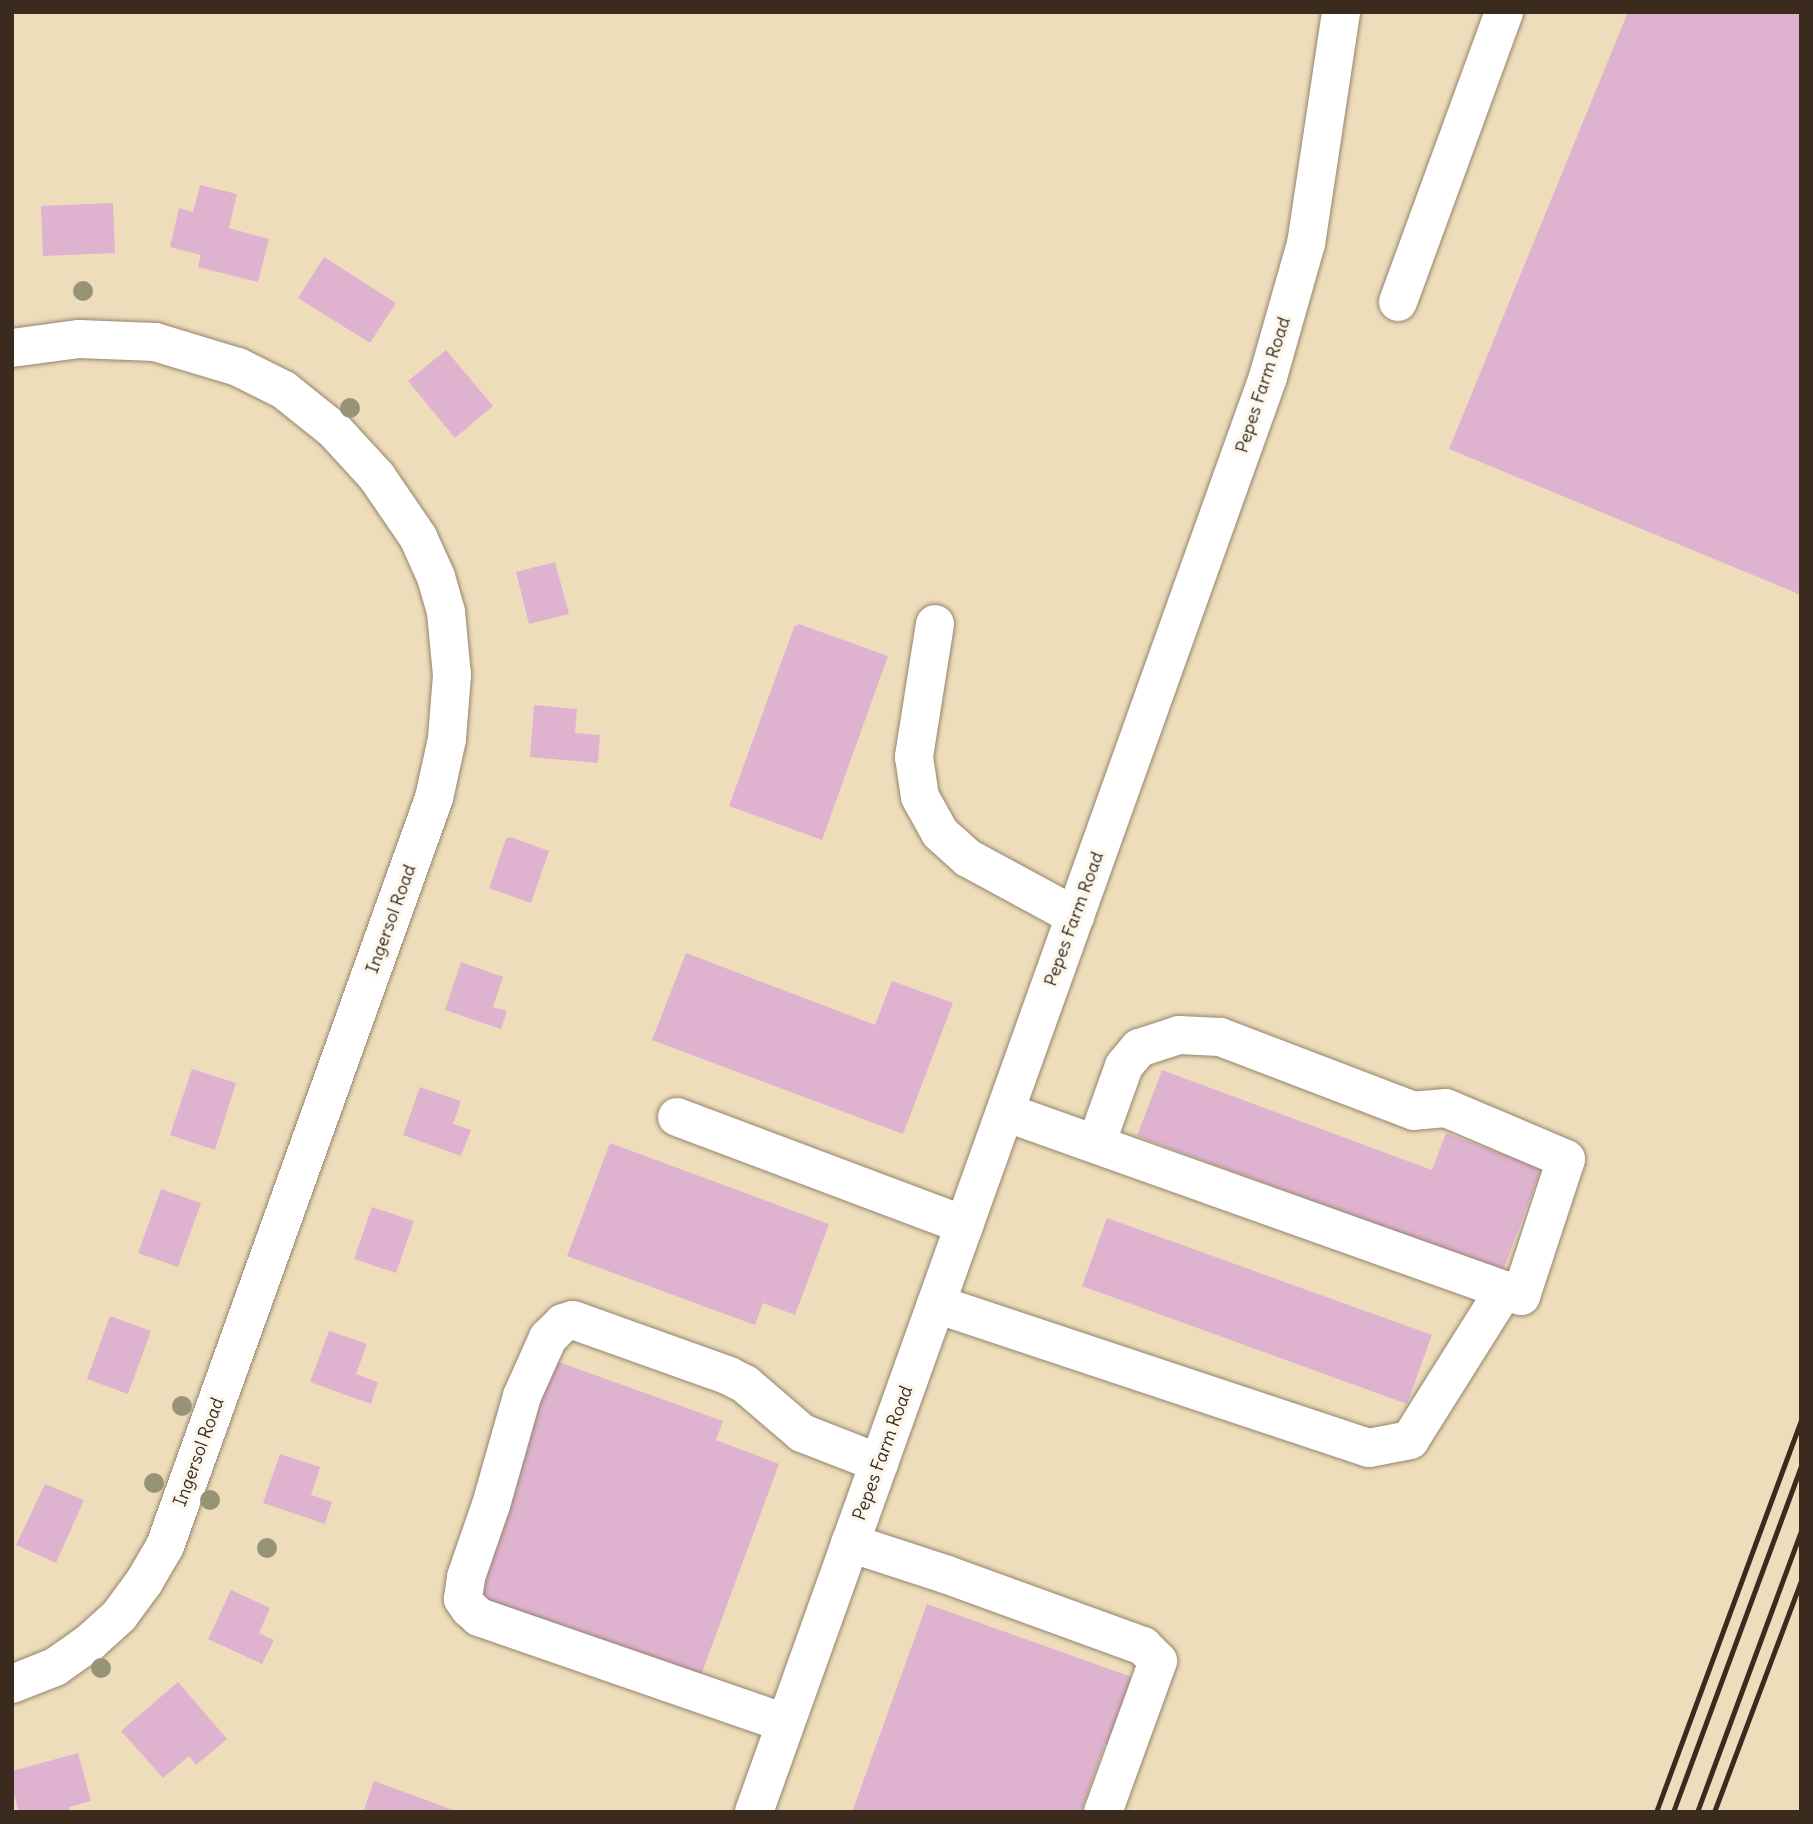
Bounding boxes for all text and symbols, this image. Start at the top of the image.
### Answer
street label: Pepes Farm Road [1231,314,1295,456]
street label: Pepes Farm Road [1040,849,1108,989]
street label: Ingersol Road [361,862,421,976]
street label: Pepes Farm Road [849,1383,917,1523]
street label: Ingersol Road [169,1395,229,1509]

